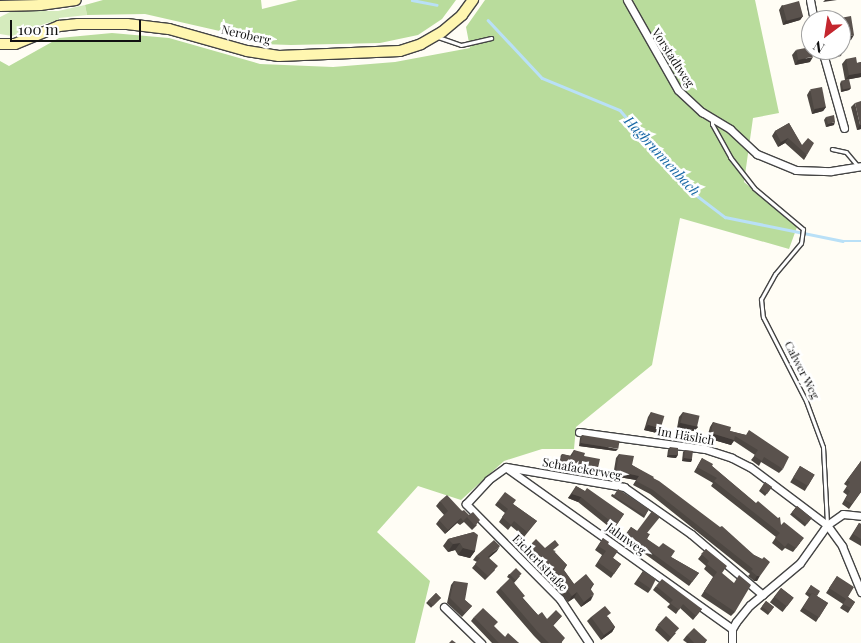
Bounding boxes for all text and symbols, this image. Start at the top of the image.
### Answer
scale bar [12,10,144,42]
north arrow [801,10,851,60]
text: 100 m [18,19,59,39]
street label: Neroberg [220,22,272,48]
street label: Vorstadtweg [649,26,697,90]
text: N [809,37,828,58]
water label: Hagbrunnenbach [621,113,703,199]
street label: Calwer Weg [781,338,823,402]
street label: Im Häslich [656,424,716,448]
street label: Schafackerweg [541,455,623,483]
street label: Jahnweg [603,520,649,558]
street label: Eichertstraße [509,532,571,594]

